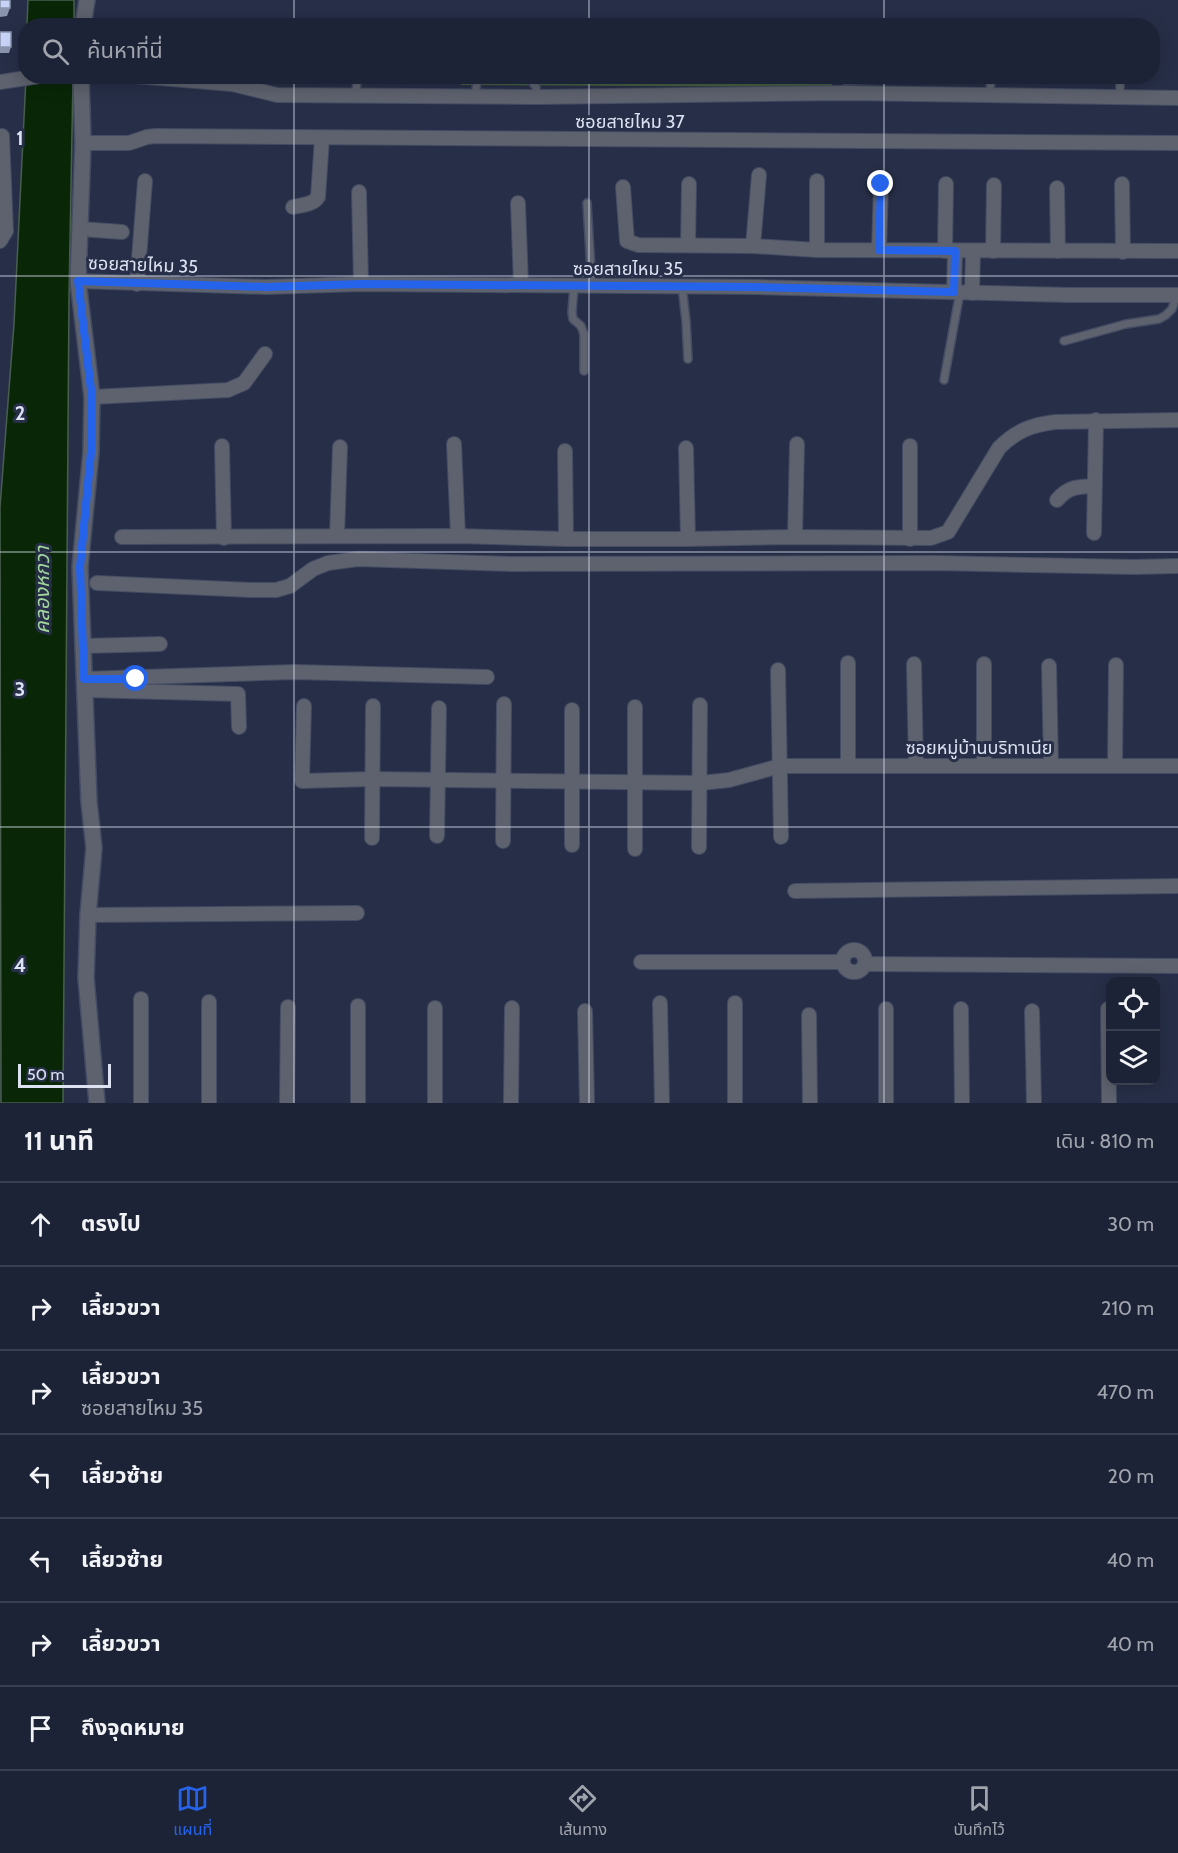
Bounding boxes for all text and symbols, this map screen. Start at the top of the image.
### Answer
search box [18,18,1160,84]
icon: search [39,35,72,68]
text: ค้นหาที่นี่ [87,37,163,64]
street label: ซอยสายไหม 37 [575,111,685,133]
text: 1 [16,126,24,150]
route end [867,170,893,196]
street label: ซอยสายไหม 35 [88,252,198,278]
street label: ซอยสายไหม 35 [573,258,683,280]
text: 2 [15,401,25,425]
water label: คลองหกวา [30,545,54,634]
route start [122,665,148,691]
text: 3 [15,677,25,701]
street label: ซอยหมู่บ้านบริทาเนีย [906,737,1052,760]
text: 4 [14,953,26,977]
map controls [1106,977,1160,1085]
button: locate [1106,977,1160,1031]
button: layers [1106,1031,1160,1085]
scale bar [18,1061,111,1088]
text: 50 m [27,1065,64,1084]
text: 11 นาที [24,1125,94,1157]
text: เดิน · 810 m [1055,1129,1154,1153]
icon: ahead [24,1208,57,1241]
text: ตรงไป [81,1210,141,1237]
text: 30 m [1107,1212,1154,1236]
icon: right [24,1292,57,1325]
text: เลี้ยวขวา [81,1294,161,1321]
text: 210 m [1101,1296,1154,1320]
text: เลี้ยวขวา [81,1363,161,1390]
icon: right [24,1376,57,1409]
text: 470 m [1097,1380,1154,1404]
text: ซอยสายไหม 35 [81,1396,203,1420]
icon: left [24,1460,57,1493]
text: เลี้ยวซ้าย [81,1462,163,1489]
text: 20 m [1108,1464,1154,1488]
icon: left [24,1544,57,1577]
text: เลี้ยวซ้าย [81,1546,163,1573]
text: 40 m [1106,1548,1154,1572]
icon: right [24,1628,57,1661]
text: เลี้ยวขวา [81,1630,161,1657]
text: 40 m [1106,1632,1154,1656]
icon: arrive [24,1712,57,1745]
text: ถึงจุดหมาย [81,1714,185,1741]
tab: แผนที่ [173,1782,212,1842]
tab: เส้นทาง [559,1782,607,1842]
tab: บันทึกไว้ [953,1782,1005,1842]

